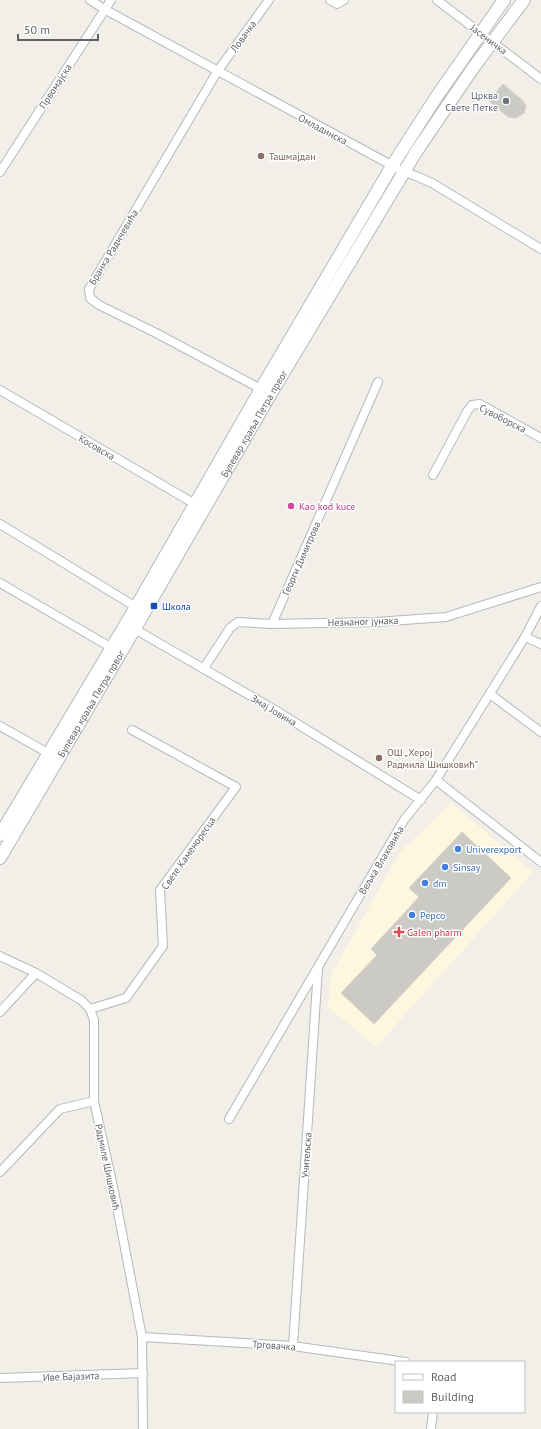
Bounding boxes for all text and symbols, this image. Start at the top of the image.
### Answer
scale bar [18,16,98,42]
street label: Ловачка [227,18,259,56]
street label: Јасеничка [467,21,510,57]
text: 50 m [24,22,50,37]
street label: Првомајска [36,61,75,111]
place label: Црква Свете Петке [445,89,498,114]
marker: Црква Свете Петке [501,96,511,106]
street label: Омладинска [296,111,350,148]
place label: Ташмајдан [269,150,316,163]
marker: Ташмајдан [256,151,266,161]
street label: Бранка Радичевића [86,207,141,287]
street label: Булевар краља Петра првог [218,368,291,480]
street label: Сувоборска [477,401,528,436]
street label: Косовска [76,432,117,463]
place label: Kao kod kuce [299,500,355,513]
marker: Kao kod kuce [286,501,296,511]
street label: Георги Димитрова [279,519,324,597]
place label: Школа [162,600,191,613]
marker: Школа [149,601,159,611]
street label: Незнаног јунака [327,614,399,629]
street label: Булевар краља Петра првог [55,648,128,760]
street label: Змај Јовина [248,692,299,729]
place label: ОШ „Херој Радмила Шишковић” [387,746,479,771]
marker: ОШ „Херој Радмила Шишковић” [374,753,384,763]
street label: Свете Каменоресца [158,814,218,892]
street label: Вељка Влаховића [356,824,407,897]
place label: Univerexport [466,843,522,856]
marker: Univerexport [453,844,463,854]
place label: Sinsay [453,861,481,874]
marker: Sinsay [440,862,450,872]
place label: dm [433,877,447,890]
marker: dm [420,878,430,888]
place label: Pepco [420,909,445,922]
marker: Pepco [407,910,417,920]
place label: Galen pharm [407,926,462,939]
marker: Galen pharm [394,927,404,937]
street label: Радмиле Шишковић [92,1123,123,1211]
street label: Учитељска [298,1132,315,1178]
street label: Трговачка [252,1338,296,1353]
legend [395,1361,525,1413]
street label: Иве Бајазита [43,1369,99,1384]
text: Road [431,1369,456,1384]
text: Building [431,1389,474,1404]

